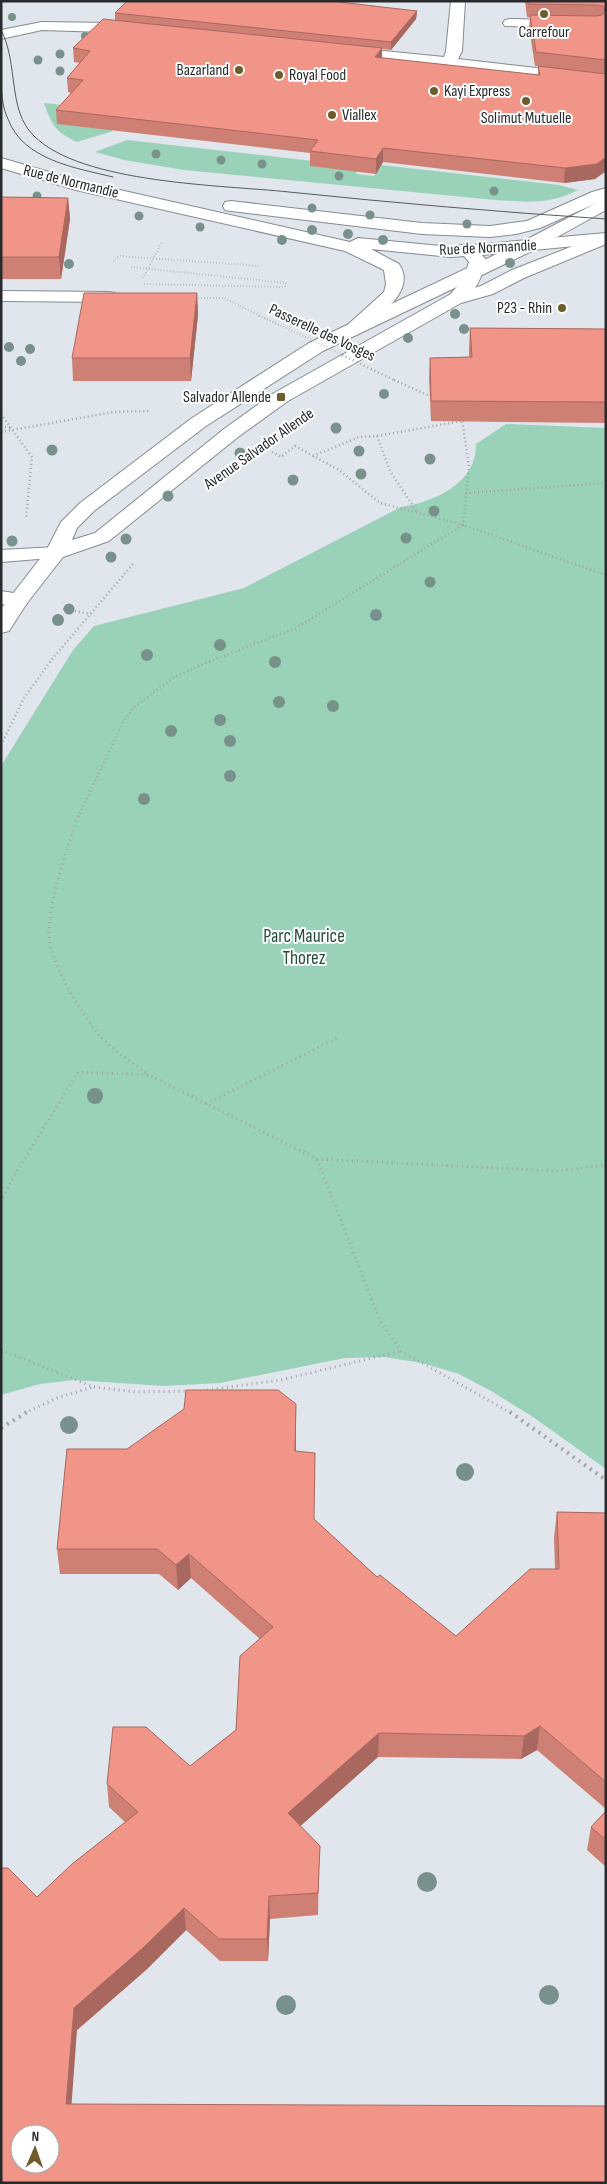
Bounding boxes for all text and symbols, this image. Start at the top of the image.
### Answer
marker: Carrefour [538,8,550,20]
place label: Carrefour [518,23,570,42]
place label: Bazarland [177,61,229,80]
marker: Bazarland [233,64,245,76]
place label: Royal Food [289,66,346,85]
marker: Royal Food [273,69,285,81]
place label: Kayi Express [444,82,510,101]
marker: Kayi Express [428,85,440,97]
marker: Solimut Mutuelle [520,95,532,107]
place label: Viallex [342,106,377,125]
marker: Viallex [326,109,338,121]
place label: Solimut Mutuelle [481,109,571,128]
street label: Rue de Normandie [21,161,121,203]
street label: Rue de Normandie [439,236,537,260]
place label: P23 - Rhin [497,299,552,318]
street label: Passerelle des Vosges [266,300,378,366]
marker: P23 - Rhin [556,302,568,314]
place label: Salvador Allende [183,388,271,407]
marker: Salvador Allende [275,391,287,403]
street label: Avenue Salvador Allende [200,404,318,495]
park label: Parc Maurice Thorez [263,925,345,970]
north arrow [10,2124,60,2174]
text: N [31,2128,39,2145]

